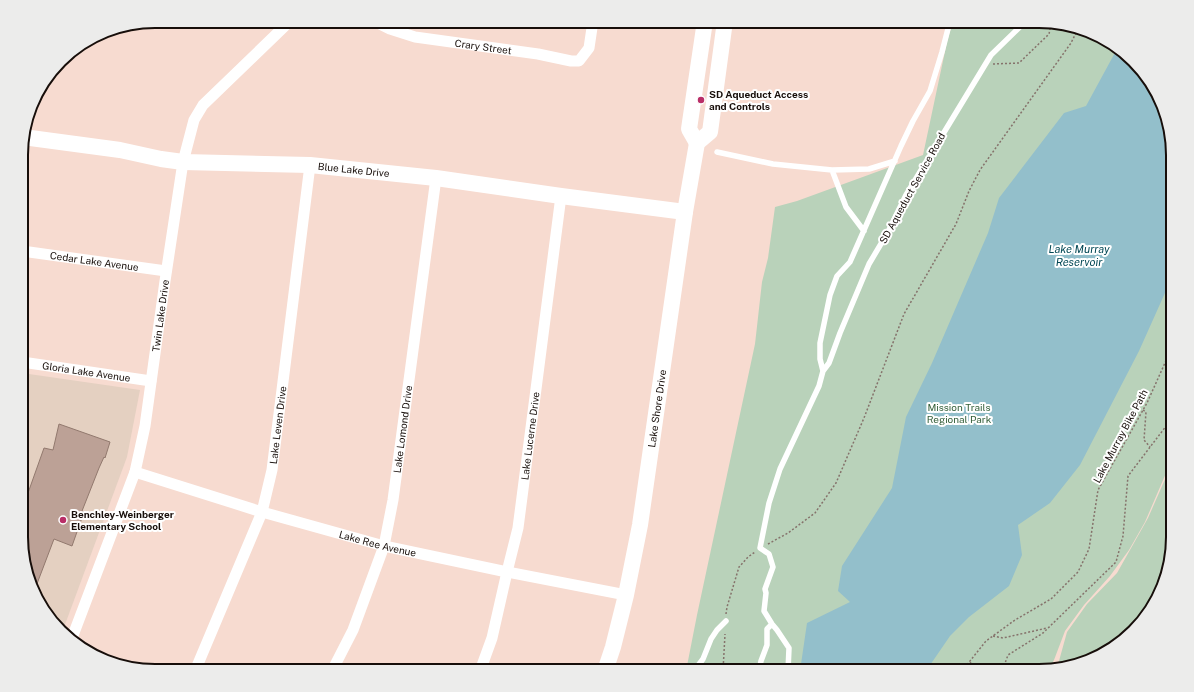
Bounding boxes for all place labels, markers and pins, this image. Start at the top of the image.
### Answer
place label: SD Aqueduct Access and Controls [709,88,808,112]
marker: SD Aqueduct Access and Controls [696,95,706,105]
place label: Benchley-Weinberger Elementary School [71,508,174,532]
marker: Benchley-Weinberger Elementary School [58,515,68,525]

